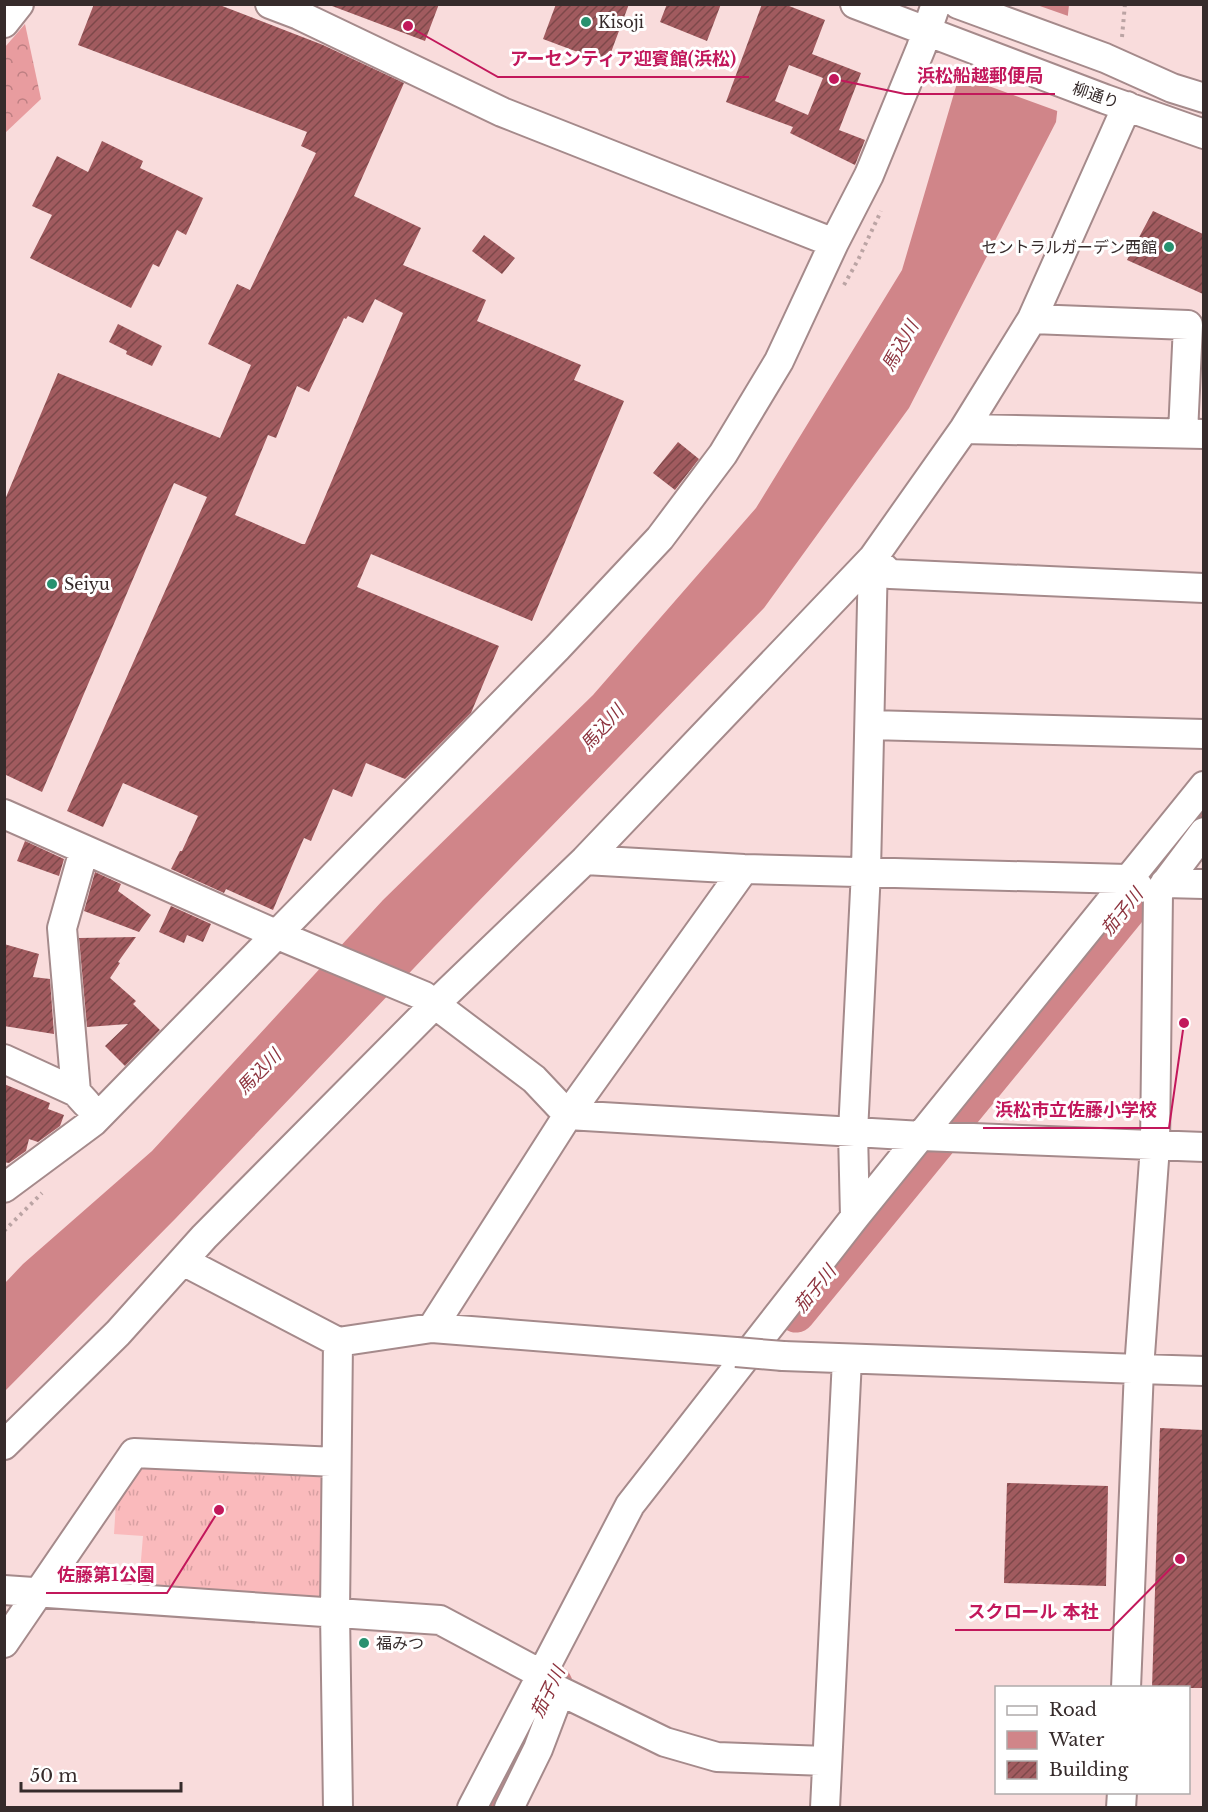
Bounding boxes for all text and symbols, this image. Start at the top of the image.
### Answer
place label: Kisoji [598,12,645,32]
marker: Kisoji [579,15,593,29]
callout: アーセンティア迎賓館(浜松) [498,41,749,77]
text: アーセンティア迎賓館(浜松) [510,48,736,70]
callout: 浜松船越郵便局 [905,58,1055,94]
text: 浜松船越郵便局 [917,65,1043,87]
street label: 柳通り [1070,78,1122,112]
place label: セントラルガーデン西館 [981,237,1157,257]
marker: セントラルガーデン西館 [1162,240,1176,254]
water label: 馬込川 [877,315,924,375]
place label: Seiyu [64,574,110,594]
marker: Seiyu [45,577,59,591]
water label: 馬込川 [576,699,630,755]
water label: 茄子川 [1096,883,1149,940]
water label: 馬込川 [232,1043,287,1099]
callout: 浜松市立佐藤小学校 [983,1092,1169,1128]
text: 浜松市立佐藤小学校 [995,1099,1157,1121]
water label: 茄子川 [789,1260,842,1317]
callout: 佐藤第1公園 [46,1557,167,1593]
text: 佐藤第1公園 [57,1564,155,1586]
callout: スクロール 本社 [955,1594,1110,1630]
text: スクロール 本社 [968,1601,1098,1623]
place label: 福みつ [376,1633,424,1653]
marker: 福みつ [357,1636,371,1650]
water label: 茄子川 [526,1661,571,1721]
legend [995,1686,1190,1794]
text: Road [1049,1699,1097,1721]
text: Water [1048,1729,1105,1751]
scale bar [21,1755,182,1793]
text: Building [1049,1759,1128,1781]
text: 50 m [30,1765,78,1787]

